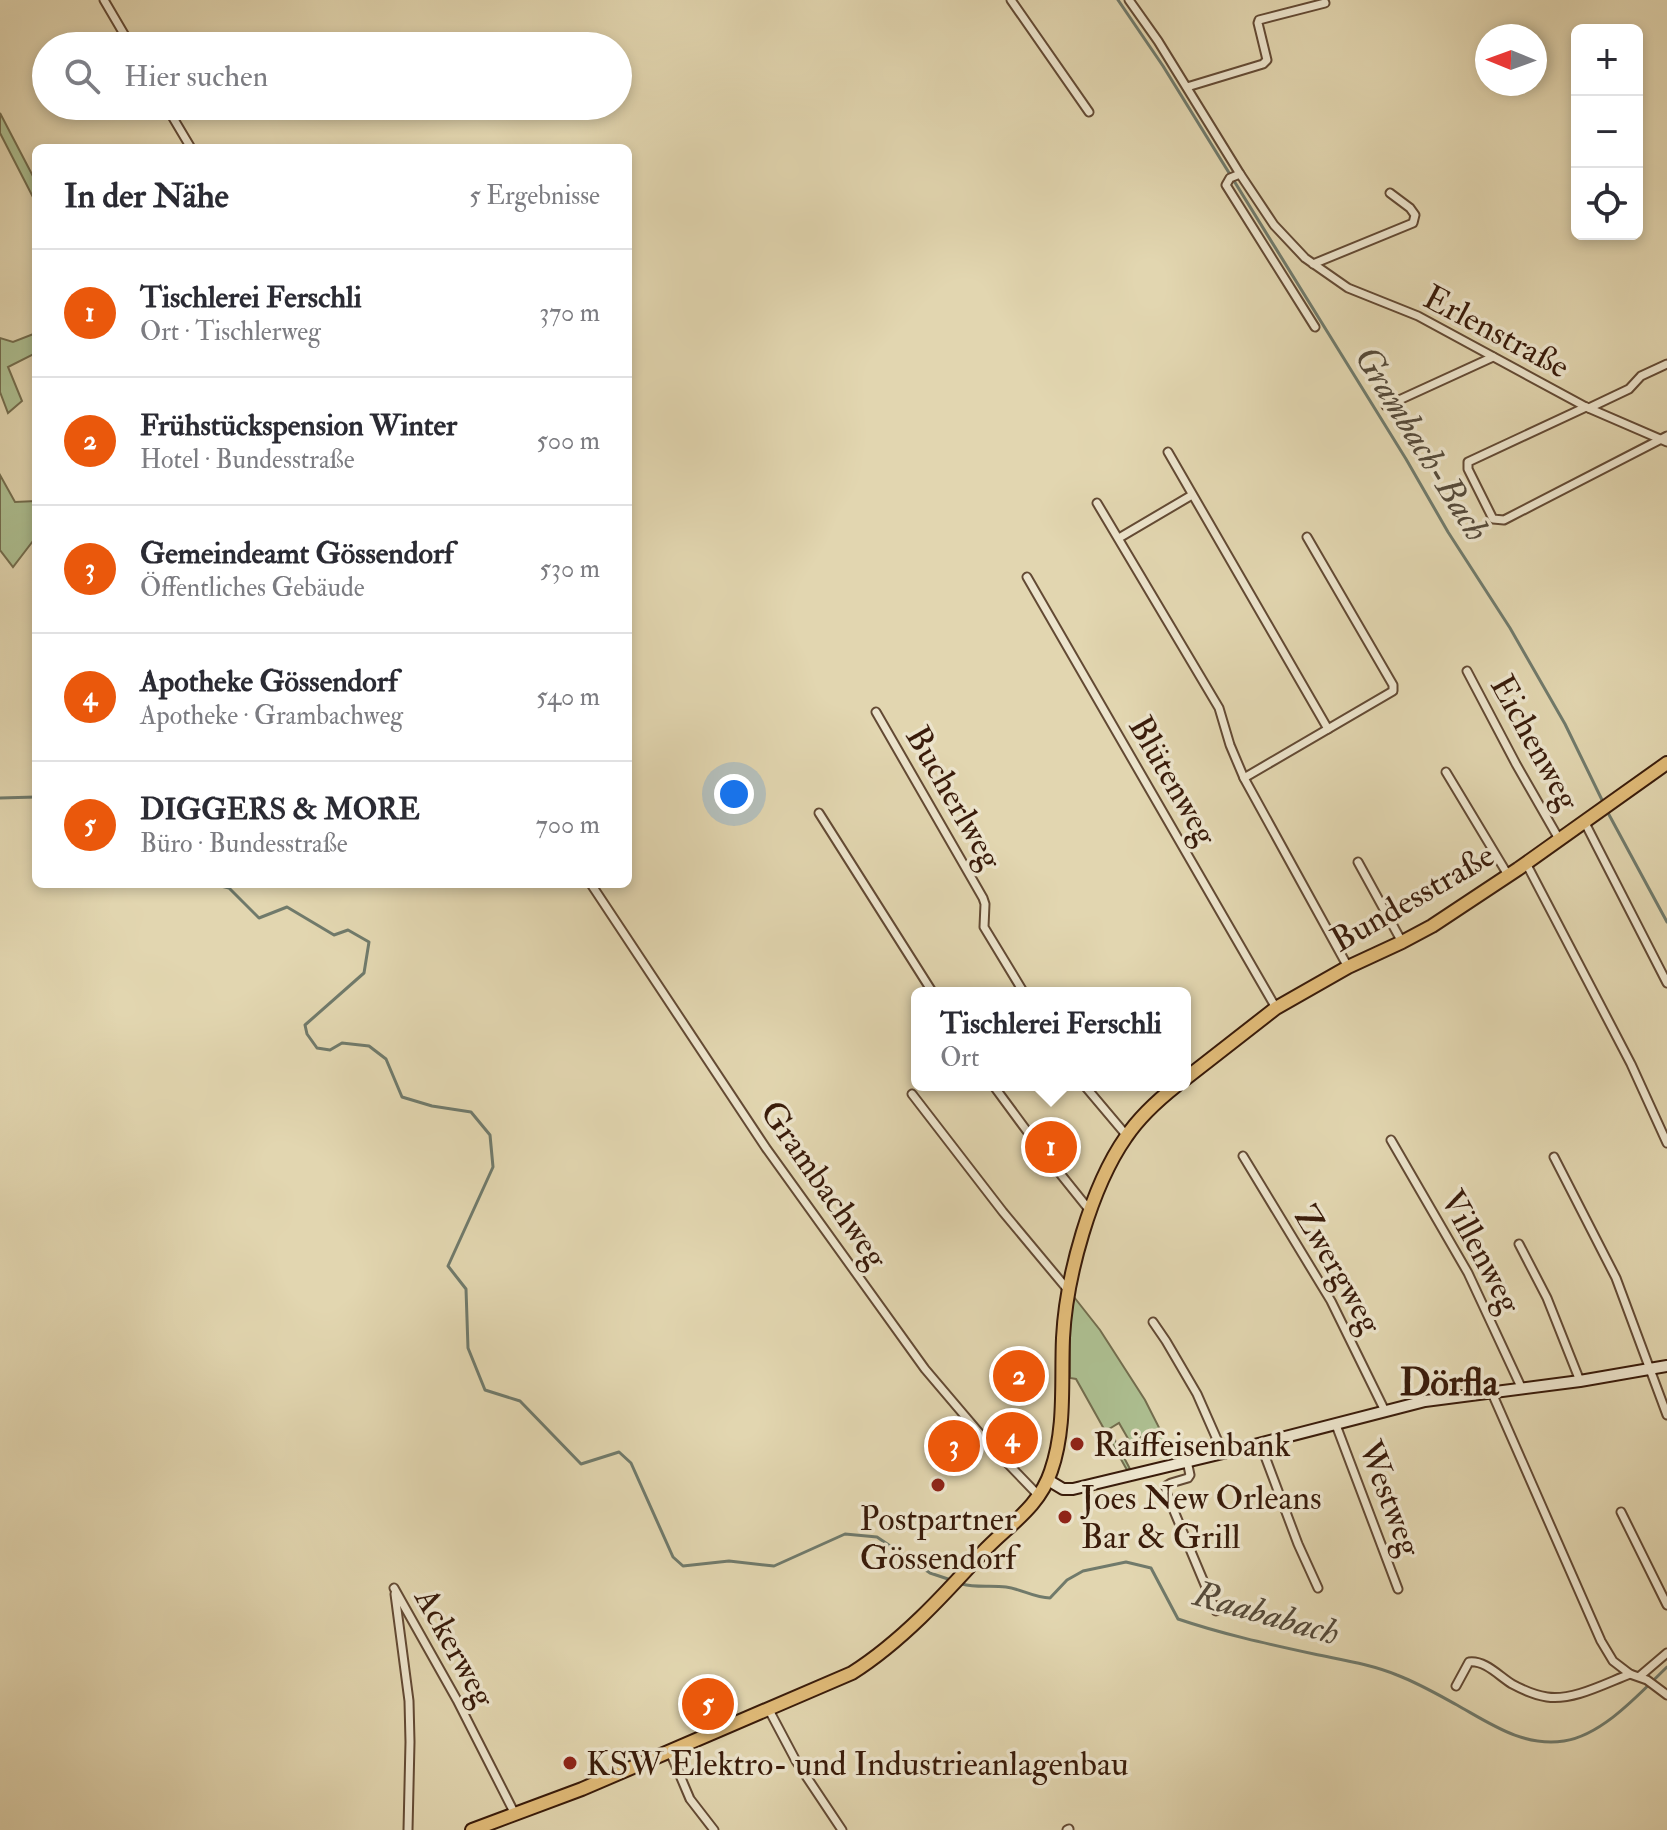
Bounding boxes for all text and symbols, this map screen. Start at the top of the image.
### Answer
north arrow [1475,24,1547,96]
map controls [1571,24,1643,240]
button: + [1571,24,1643,96]
search box [32,32,632,120]
icon: search [60,54,104,98]
text: Hier suchen [124,58,268,95]
button: − [1571,96,1643,168]
button: locate [1571,168,1643,240]
text: In der Nähe [64,175,229,218]
text: 5 Ergebnisse [469,180,600,212]
street label: Erlenstraße [1416,276,1577,389]
text: Tischlerei Ferschli [140,279,362,316]
text: 1 [85,297,95,329]
text: 370 m [539,297,600,329]
text: Ort · Tischlerweg [140,316,321,348]
water label: Grambach-Bach [1344,338,1499,550]
text: Frühstückspension Winter [140,407,457,444]
text: 2 [83,425,97,457]
text: 500 m [536,425,600,457]
text: Hotel · Bundesstraße [140,444,355,476]
text: Gemeindeamt Gössendorf [140,535,454,572]
text: 3 [85,553,95,585]
text: 530 m [540,553,600,585]
text: Öffentliches Gebäude [140,572,365,604]
text: Apotheke Gössendorf [140,663,398,700]
street label: Eichenweg [1480,668,1590,819]
text: 4 [83,681,97,713]
text: 540 m [536,681,600,713]
text: Apotheke · Grambachweg [140,700,403,732]
street label: Blütenweg [1119,708,1228,854]
street label: Bucherlweg [896,718,1013,878]
your location [714,774,754,814]
text: DIGGERS & MORE [140,791,420,828]
text: 5 [84,809,96,841]
text: 700 m [536,809,600,841]
text: Büro · Bundesstraße [140,828,348,860]
street label: Bundesstraße [1323,834,1502,962]
popup [911,987,1191,1091]
text: Tischlerei Ferschli [940,1005,1162,1042]
text: Ort [940,1042,979,1074]
street label: Grambachweg [750,1093,898,1278]
pin: 1 [1025,1117,1077,1177]
street label: Villenweg [1430,1183,1532,1322]
street label: Zwergweg [1284,1198,1392,1343]
pin: 2 [993,1346,1045,1406]
district label: Dörfla [1400,1359,1500,1407]
pin: 4 [986,1408,1038,1468]
pin: 3 [928,1416,980,1476]
place label: Raiffeisenbank [1093,1424,1291,1467]
street label: Westweg [1348,1434,1432,1563]
marker: Raiffeisenbank [1068,1435,1086,1453]
marker: Postpartner Gössendorf [929,1476,947,1494]
place label: Joes New Orleans Bar & Grill [1080,1477,1322,1559]
place label: Postpartner Gössendorf [859,1498,1021,1580]
marker: Joes New Orleans Bar & Grill [1056,1508,1074,1526]
water label: Raababach [1188,1571,1345,1656]
street label: Ackerweg [404,1580,506,1716]
pin: 5 [682,1674,734,1734]
place label: KSW Elektro- und Industrieanlagenbau [586,1743,1128,1786]
marker: KSW Elektro- und Industrieanlagenbau [561,1754,579,1772]

